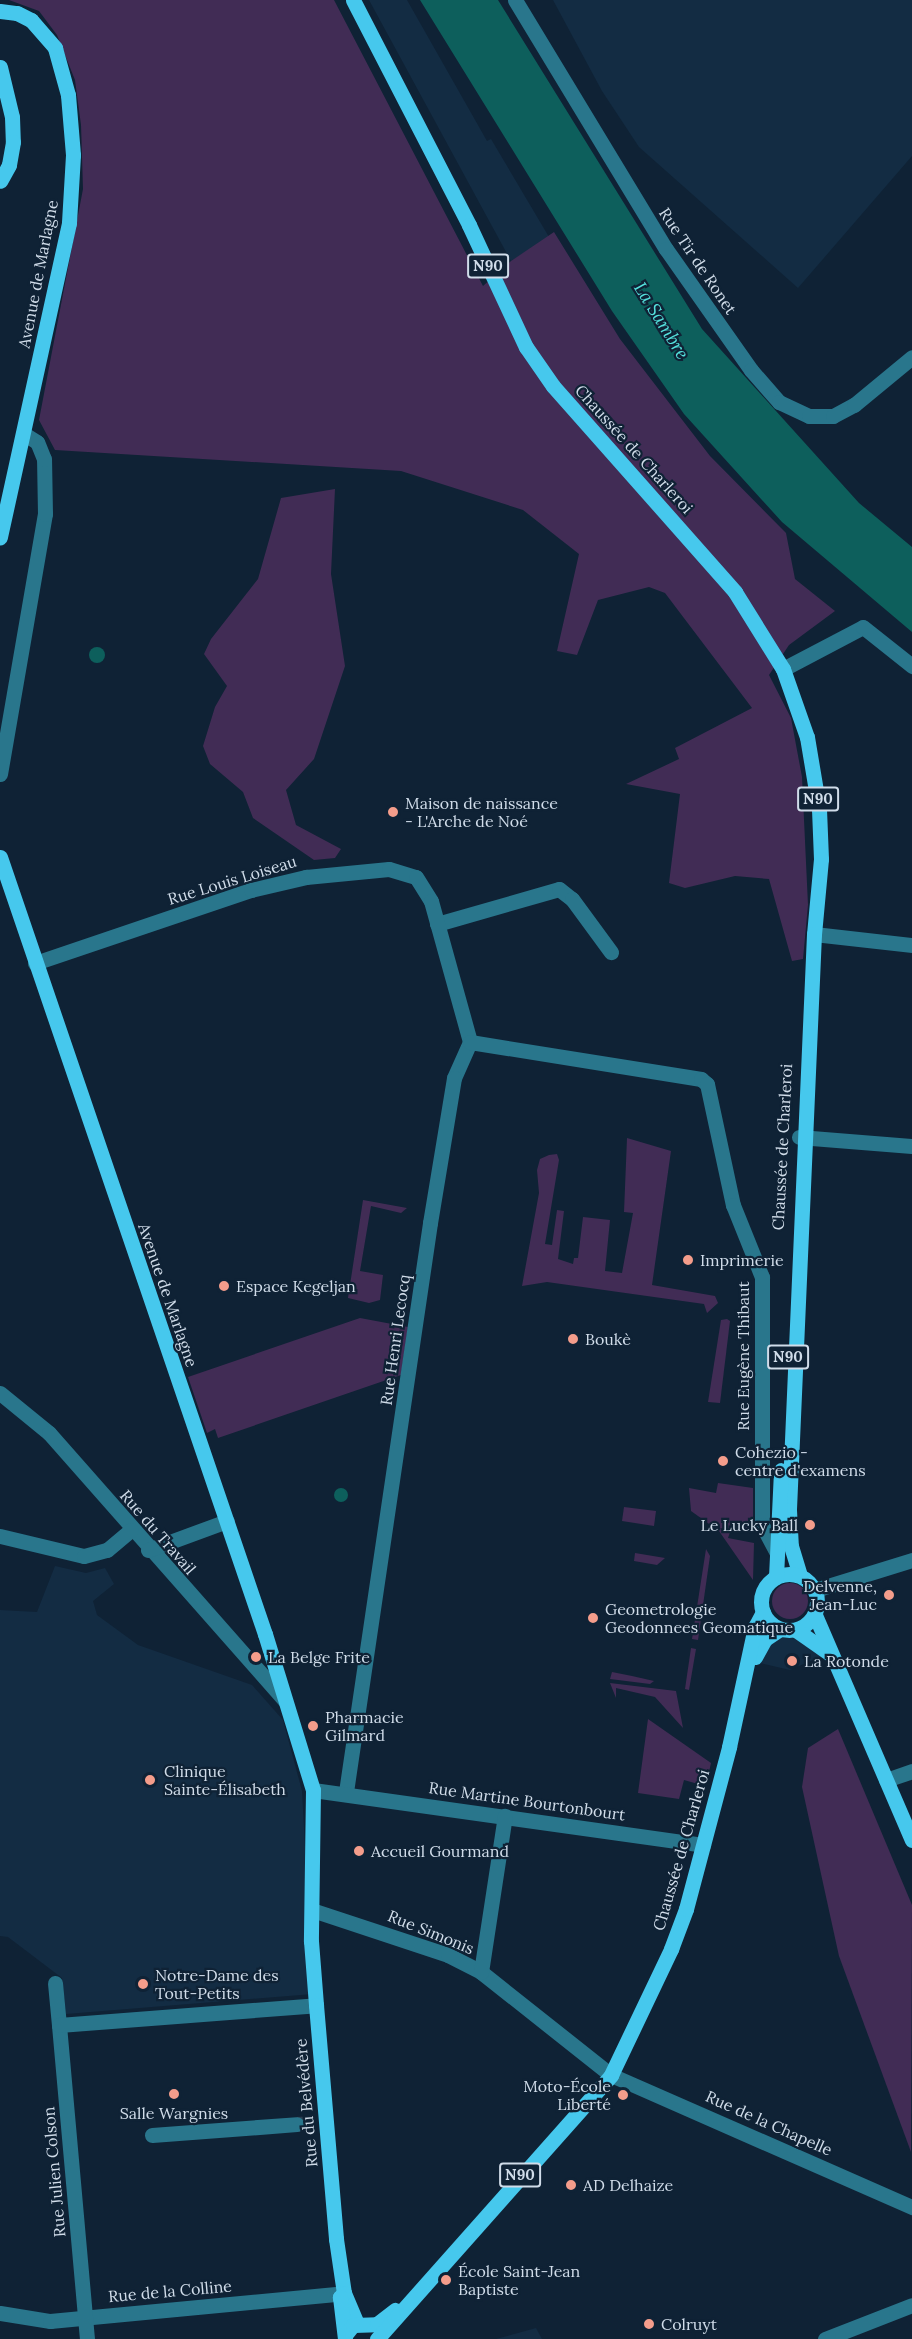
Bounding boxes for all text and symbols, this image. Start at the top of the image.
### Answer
street label: Avenue de Marlagne [14,198,62,350]
street label: Rue Tir de Ronet [655,204,741,318]
road number: N90 [467,254,509,278]
water label: La Sambre [629,279,693,363]
street label: Chaussée de Charleroi [571,381,697,517]
road number: N90 [797,787,839,811]
place label: Maison de naissance - L'Arche de Noé [405,793,558,831]
marker: Maison de naissance - L'Arche de Noé [386,805,400,819]
street label: Rue Louis Loiseau [165,851,299,909]
street label: Chaussée de Charleroi [768,1063,796,1231]
street label: Avenue de Marlagne [134,1221,202,1369]
place label: Imprimerie [700,1250,784,1270]
marker: Imprimerie [681,1253,695,1267]
street label: Rue Henri Lecocq [376,1273,414,1407]
place label: Espace Kegeljan [236,1276,356,1296]
marker: Espace Kegeljan [217,1279,231,1293]
street label: Rue Eugène Thibaut [733,1281,753,1431]
place label: Boukè [585,1329,631,1349]
marker: Boukè [566,1332,580,1346]
road number: N90 [767,1345,809,1369]
place label: Cohezio - centre d'examens [735,1442,866,1480]
marker: Cohezio - centre d'examens [716,1454,730,1468]
street label: Rue du Travail [116,1486,200,1578]
place label: Le Lucky Ball [700,1515,798,1535]
marker: Le Lucky Ball [803,1518,817,1532]
place label: Delvenne, Jean-Luc [803,1576,877,1614]
marker: Delvenne, Jean-Luc [882,1588,896,1602]
place label: Geometrologie Geodonnees Geomatique [605,1599,793,1637]
marker: Geometrologie Geodonnees Geomatique [586,1611,600,1625]
place label: La Belge Frite [268,1647,370,1667]
marker: La Belge Frite [249,1650,263,1664]
place label: La Rotonde [804,1651,889,1671]
marker: La Rotonde [785,1654,799,1668]
place label: Pharmacie Gilmard [325,1707,404,1745]
marker: Pharmacie Gilmard [306,1719,320,1733]
place label: Clinique Sainte-Élisabeth [164,1761,286,1799]
street label: Chaussée de Charleroi [649,1767,713,1933]
marker: Clinique Sainte-Élisabeth [141,1771,159,1789]
street label: Rue Martine Bourtonbourt [427,1778,627,1824]
place label: Accueil Gourmand [371,1841,509,1861]
marker: Accueil Gourmand [352,1844,366,1858]
street label: Rue Simonis [385,1906,477,1958]
place label: Notre-Dame des Tout-Petits [155,1965,279,2003]
marker: Notre-Dame des Tout-Petits [136,1977,150,1991]
street label: Rue du Belvédère [291,2038,321,2168]
place label: Moto-École Liberté [523,2076,611,2114]
street label: Rue de la Chapelle [703,2086,835,2160]
marker: Salle Wargnies [167,2087,181,2101]
marker: Moto-École Liberté [616,2088,630,2102]
place label: Salle Wargnies [120,2103,228,2123]
street label: Rue Julien Colson [39,2106,69,2238]
road number: N90 [499,2163,541,2187]
place label: AD Delhaize [583,2175,673,2195]
marker: AD Delhaize [564,2178,578,2192]
place label: École Saint-Jean Baptiste [458,2261,580,2299]
marker: École Saint-Jean Baptiste [439,2273,453,2287]
street label: Rue de la Colline [107,2276,233,2306]
place label: Colruyt [661,2314,717,2334]
marker: Colruyt [642,2317,656,2331]

